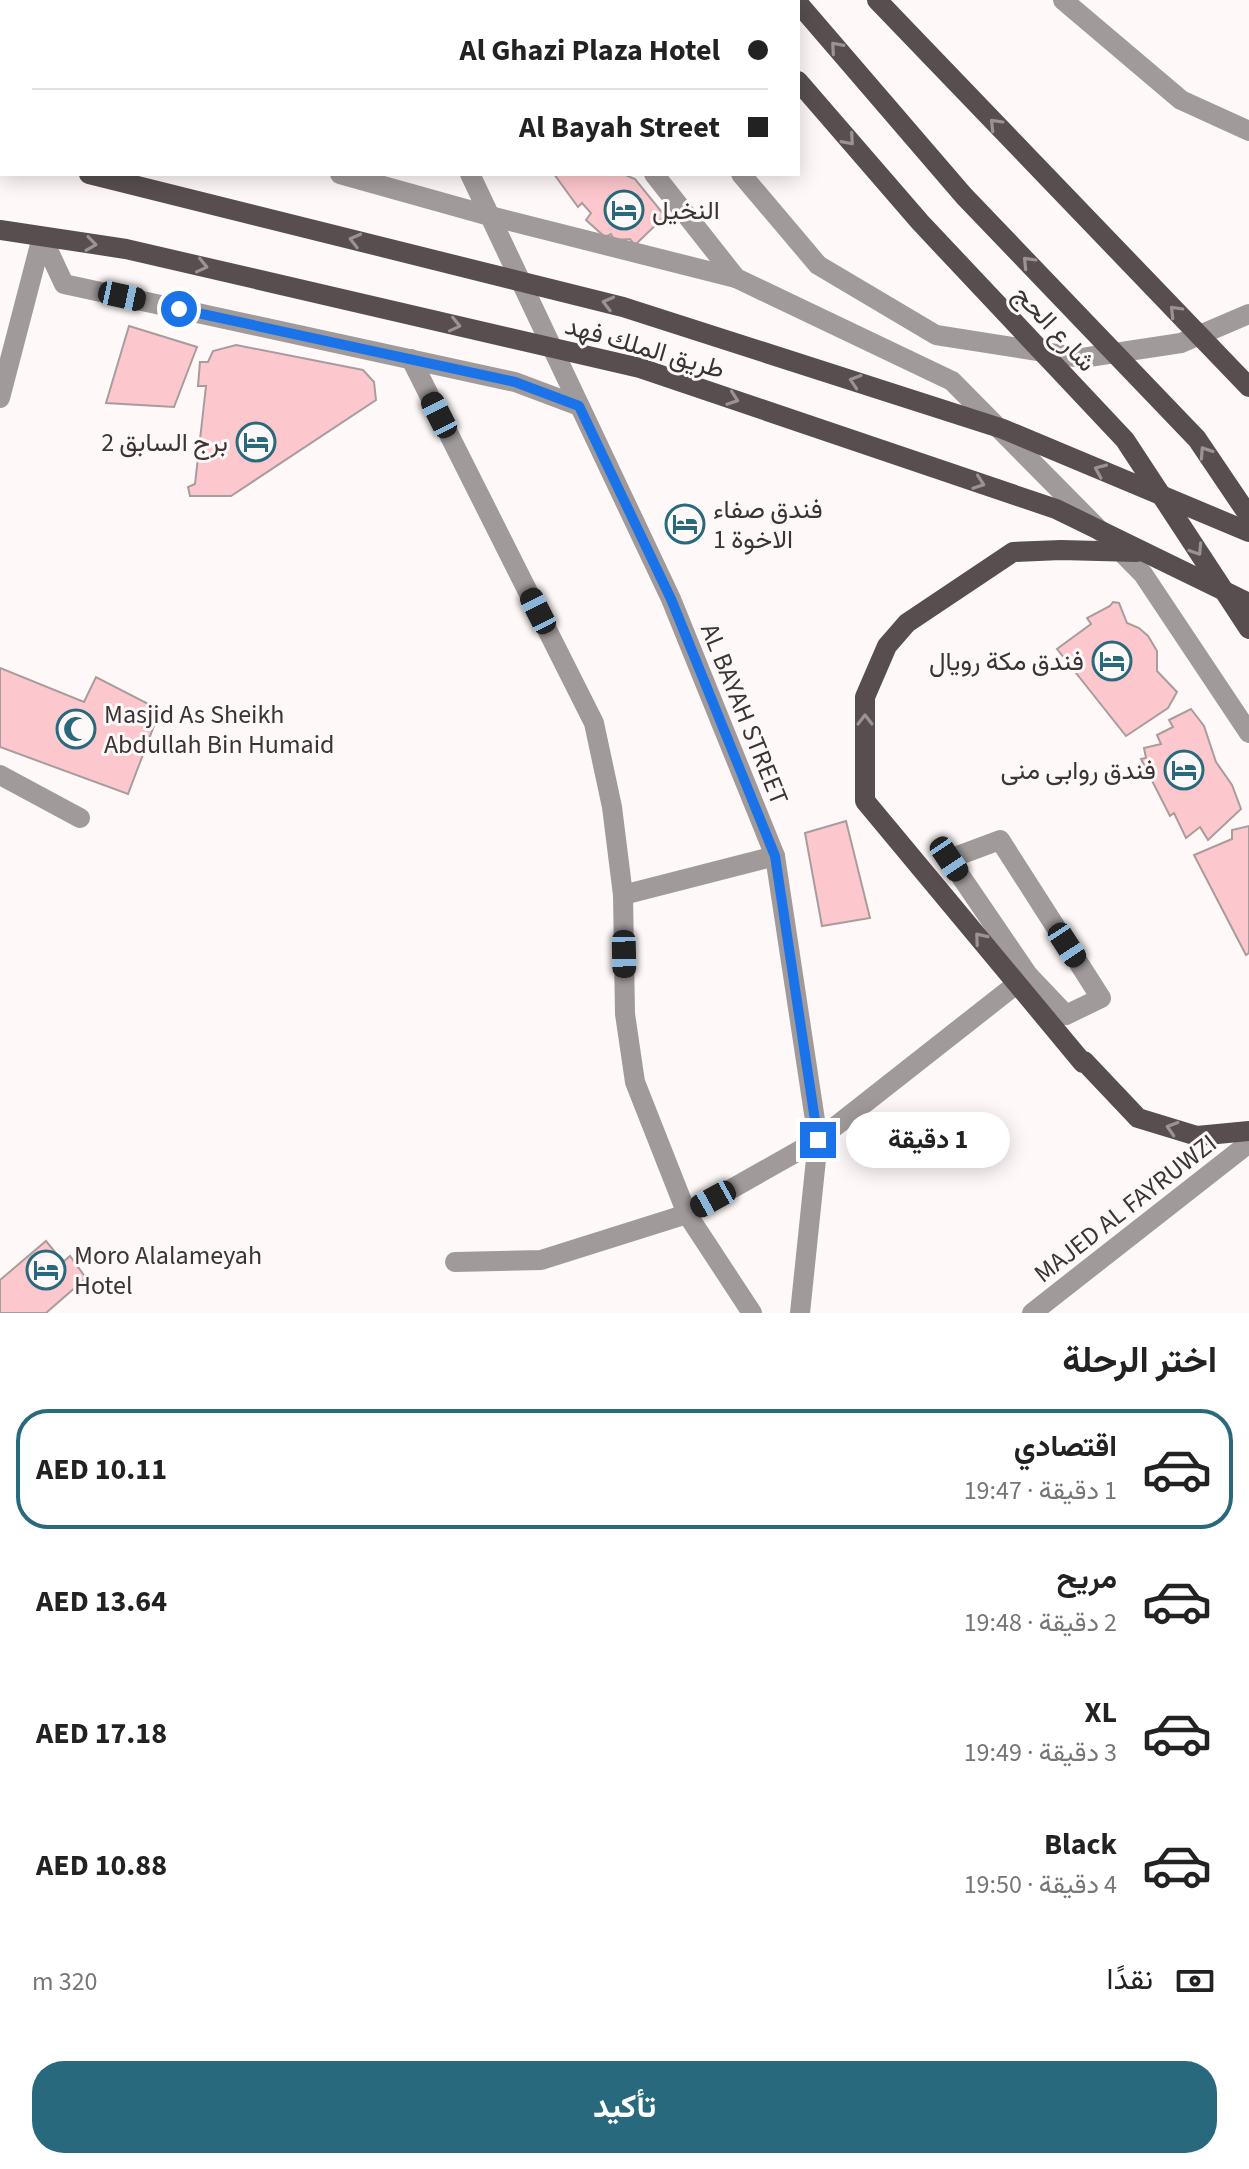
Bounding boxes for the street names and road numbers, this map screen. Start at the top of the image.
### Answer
street label: شارع الحج [1005,277,1105,380]
street label: طريق الملك فهد [561,307,729,388]
street label: AL BAYAH STREET [691,618,798,811]
street label: MAJED AL FAYRUWZI [1026,1125,1225,1292]

